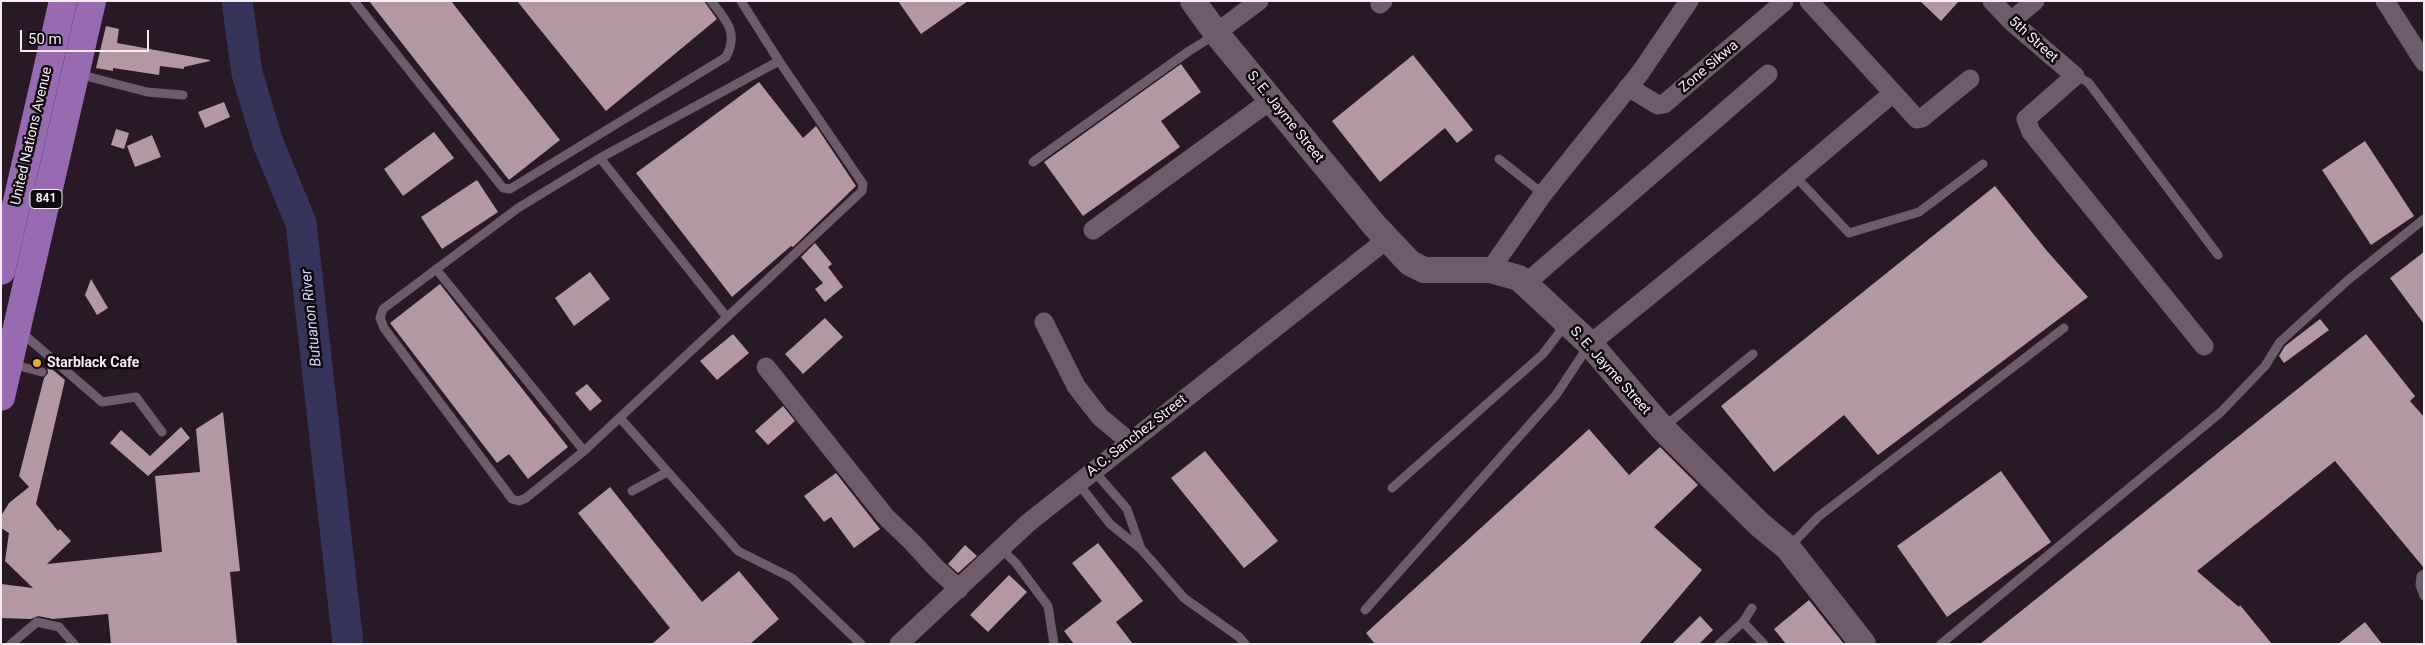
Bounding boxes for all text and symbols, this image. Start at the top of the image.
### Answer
street label: 5th Street [2005,13,2061,67]
scale bar [22,20,151,52]
text: 50 m [28,30,62,48]
street label: Zone Sikwa [1676,37,1742,97]
street label: United Nations Avenue [8,65,56,207]
street label: S. E. Jayme Street [1243,68,1327,166]
road number: 841 [30,190,62,208]
water label: Butuanon River [298,268,326,368]
street label: S. E. Jayme Street [1566,324,1654,418]
place label: Starblack Cafe [47,355,139,371]
marker: Starblack Cafe [31,357,43,369]
street label: A.C. Sanchez Street [1084,392,1190,480]

